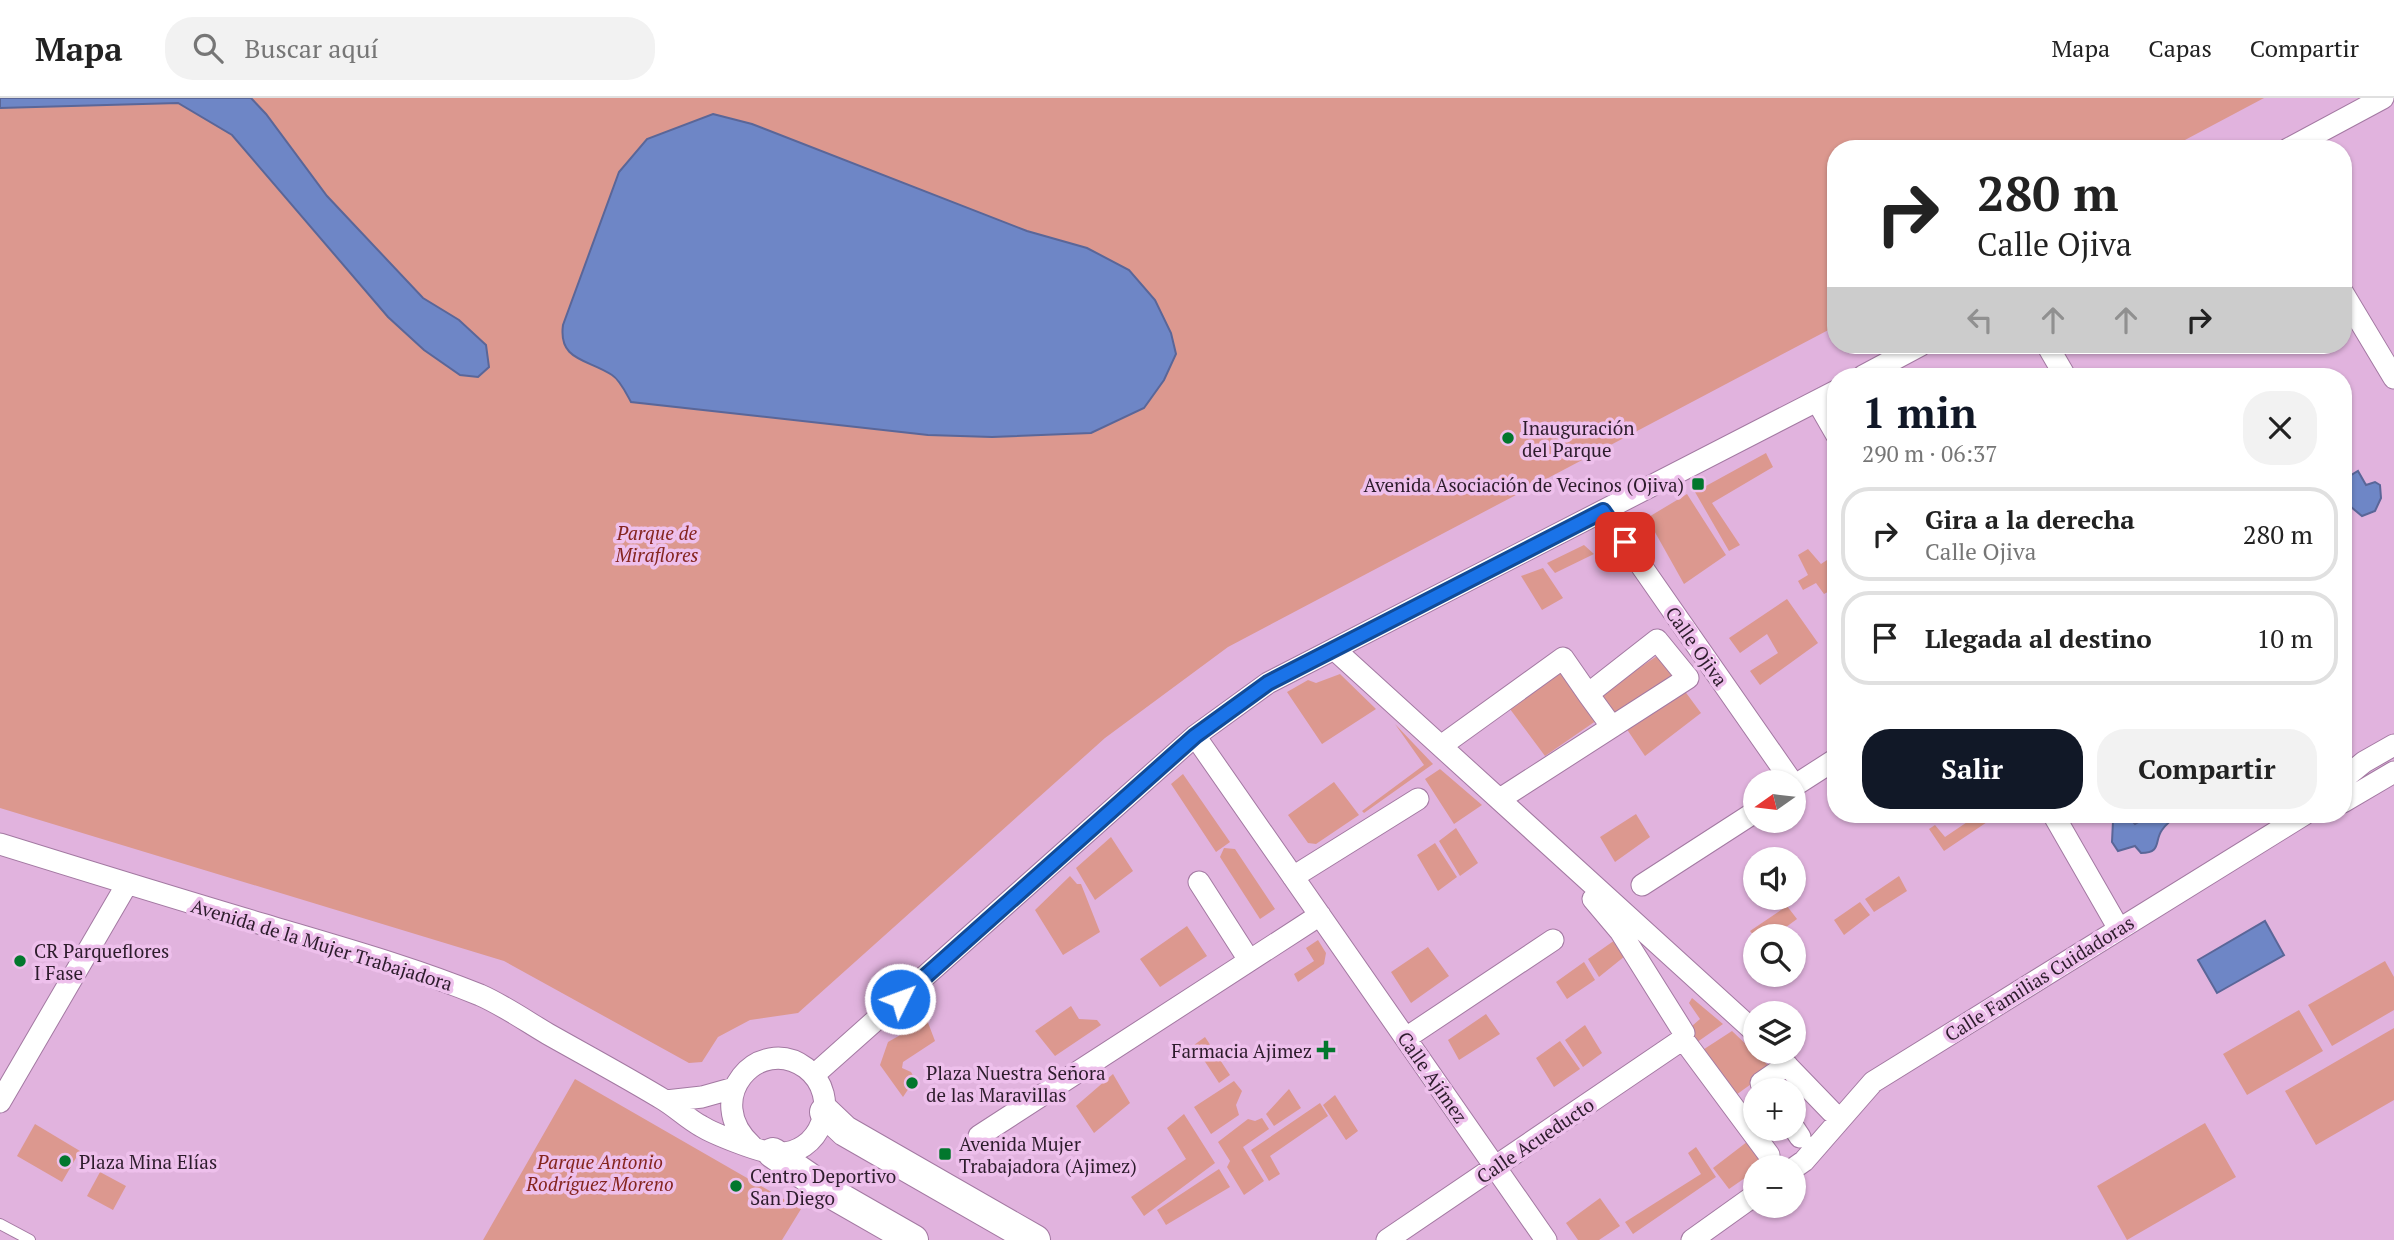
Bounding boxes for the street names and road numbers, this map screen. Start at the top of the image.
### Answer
street label: Calle Ojiva [1660,601,1734,691]
street label: Avenida de la Mujer Trabajadora [188,892,456,996]
street label: Calle Familias Cuidadoras [1940,909,2138,1047]
street label: Calle Ajímez [1392,1026,1474,1128]
street label: Calle Acueducto [1471,1091,1599,1189]

